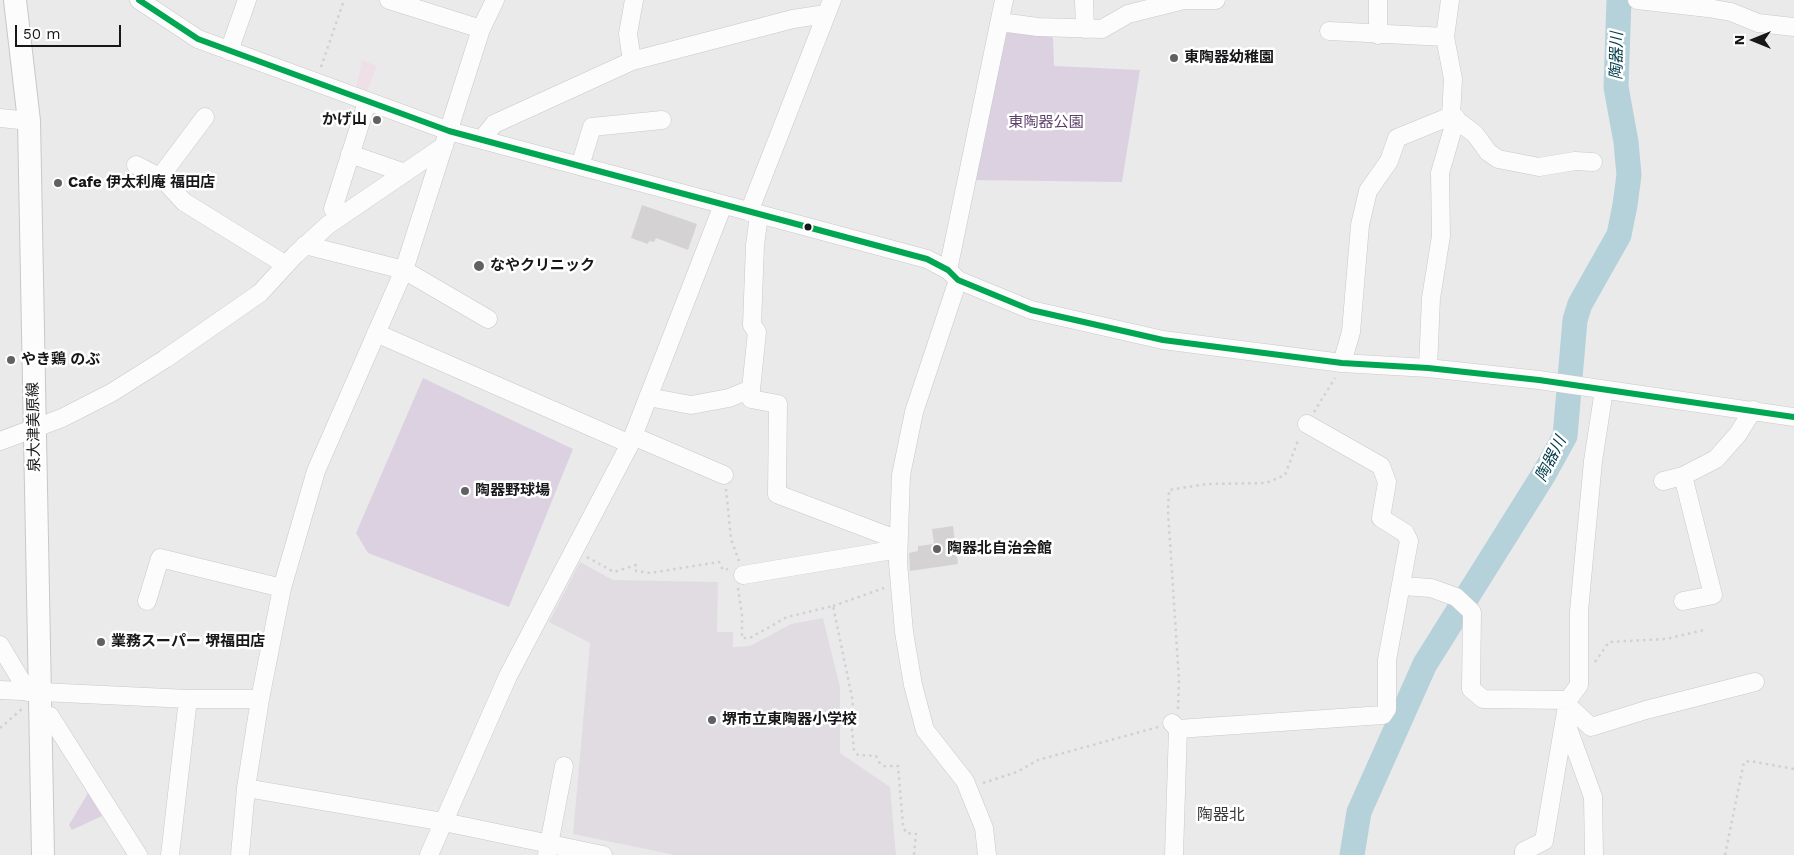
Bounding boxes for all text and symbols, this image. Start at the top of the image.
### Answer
scale bar [18,15,124,47]
north arrow [1729,15,1779,65]
text: 50 m [23,25,60,43]
water label: 陶器川 [1607,32,1627,80]
text: N [1731,35,1747,45]
place label: 東陶器幼稚園 [1184,49,1274,67]
marker: 東陶器幼稚園 [1168,52,1180,64]
place label: かげ山 [322,111,367,129]
marker: かげ山 [371,114,383,126]
park label: 東陶器公園 [1009,114,1083,132]
place label: Cafe 伊太利庵 福田店 [68,174,215,192]
marker: Cafe 伊太利庵 福田店 [52,177,64,189]
unlabelled marker [803,222,813,232]
place label: なやクリニック [490,257,595,275]
marker: なやクリニック [472,259,486,273]
place label: やき鶏 のぶ [21,351,100,369]
marker: やき鶏 のぶ [5,354,17,366]
street label: 泉大津美原線 [24,382,44,472]
water label: 陶器川 [1532,433,1570,485]
place label: 陶器野球場 [475,482,550,500]
marker: 陶器野球場 [459,485,471,497]
place label: 陶器北自治会館 [947,540,1052,558]
marker: 陶器北自治会館 [931,543,943,555]
place label: 業務スーパー 堺福田店 [111,633,265,651]
marker: 業務スーパー 堺福田店 [95,636,107,648]
place label: 堺市立東陶器小学校 [722,711,857,729]
marker: 堺市立東陶器小学校 [706,714,718,726]
district label: 陶器北 [1197,805,1245,825]

